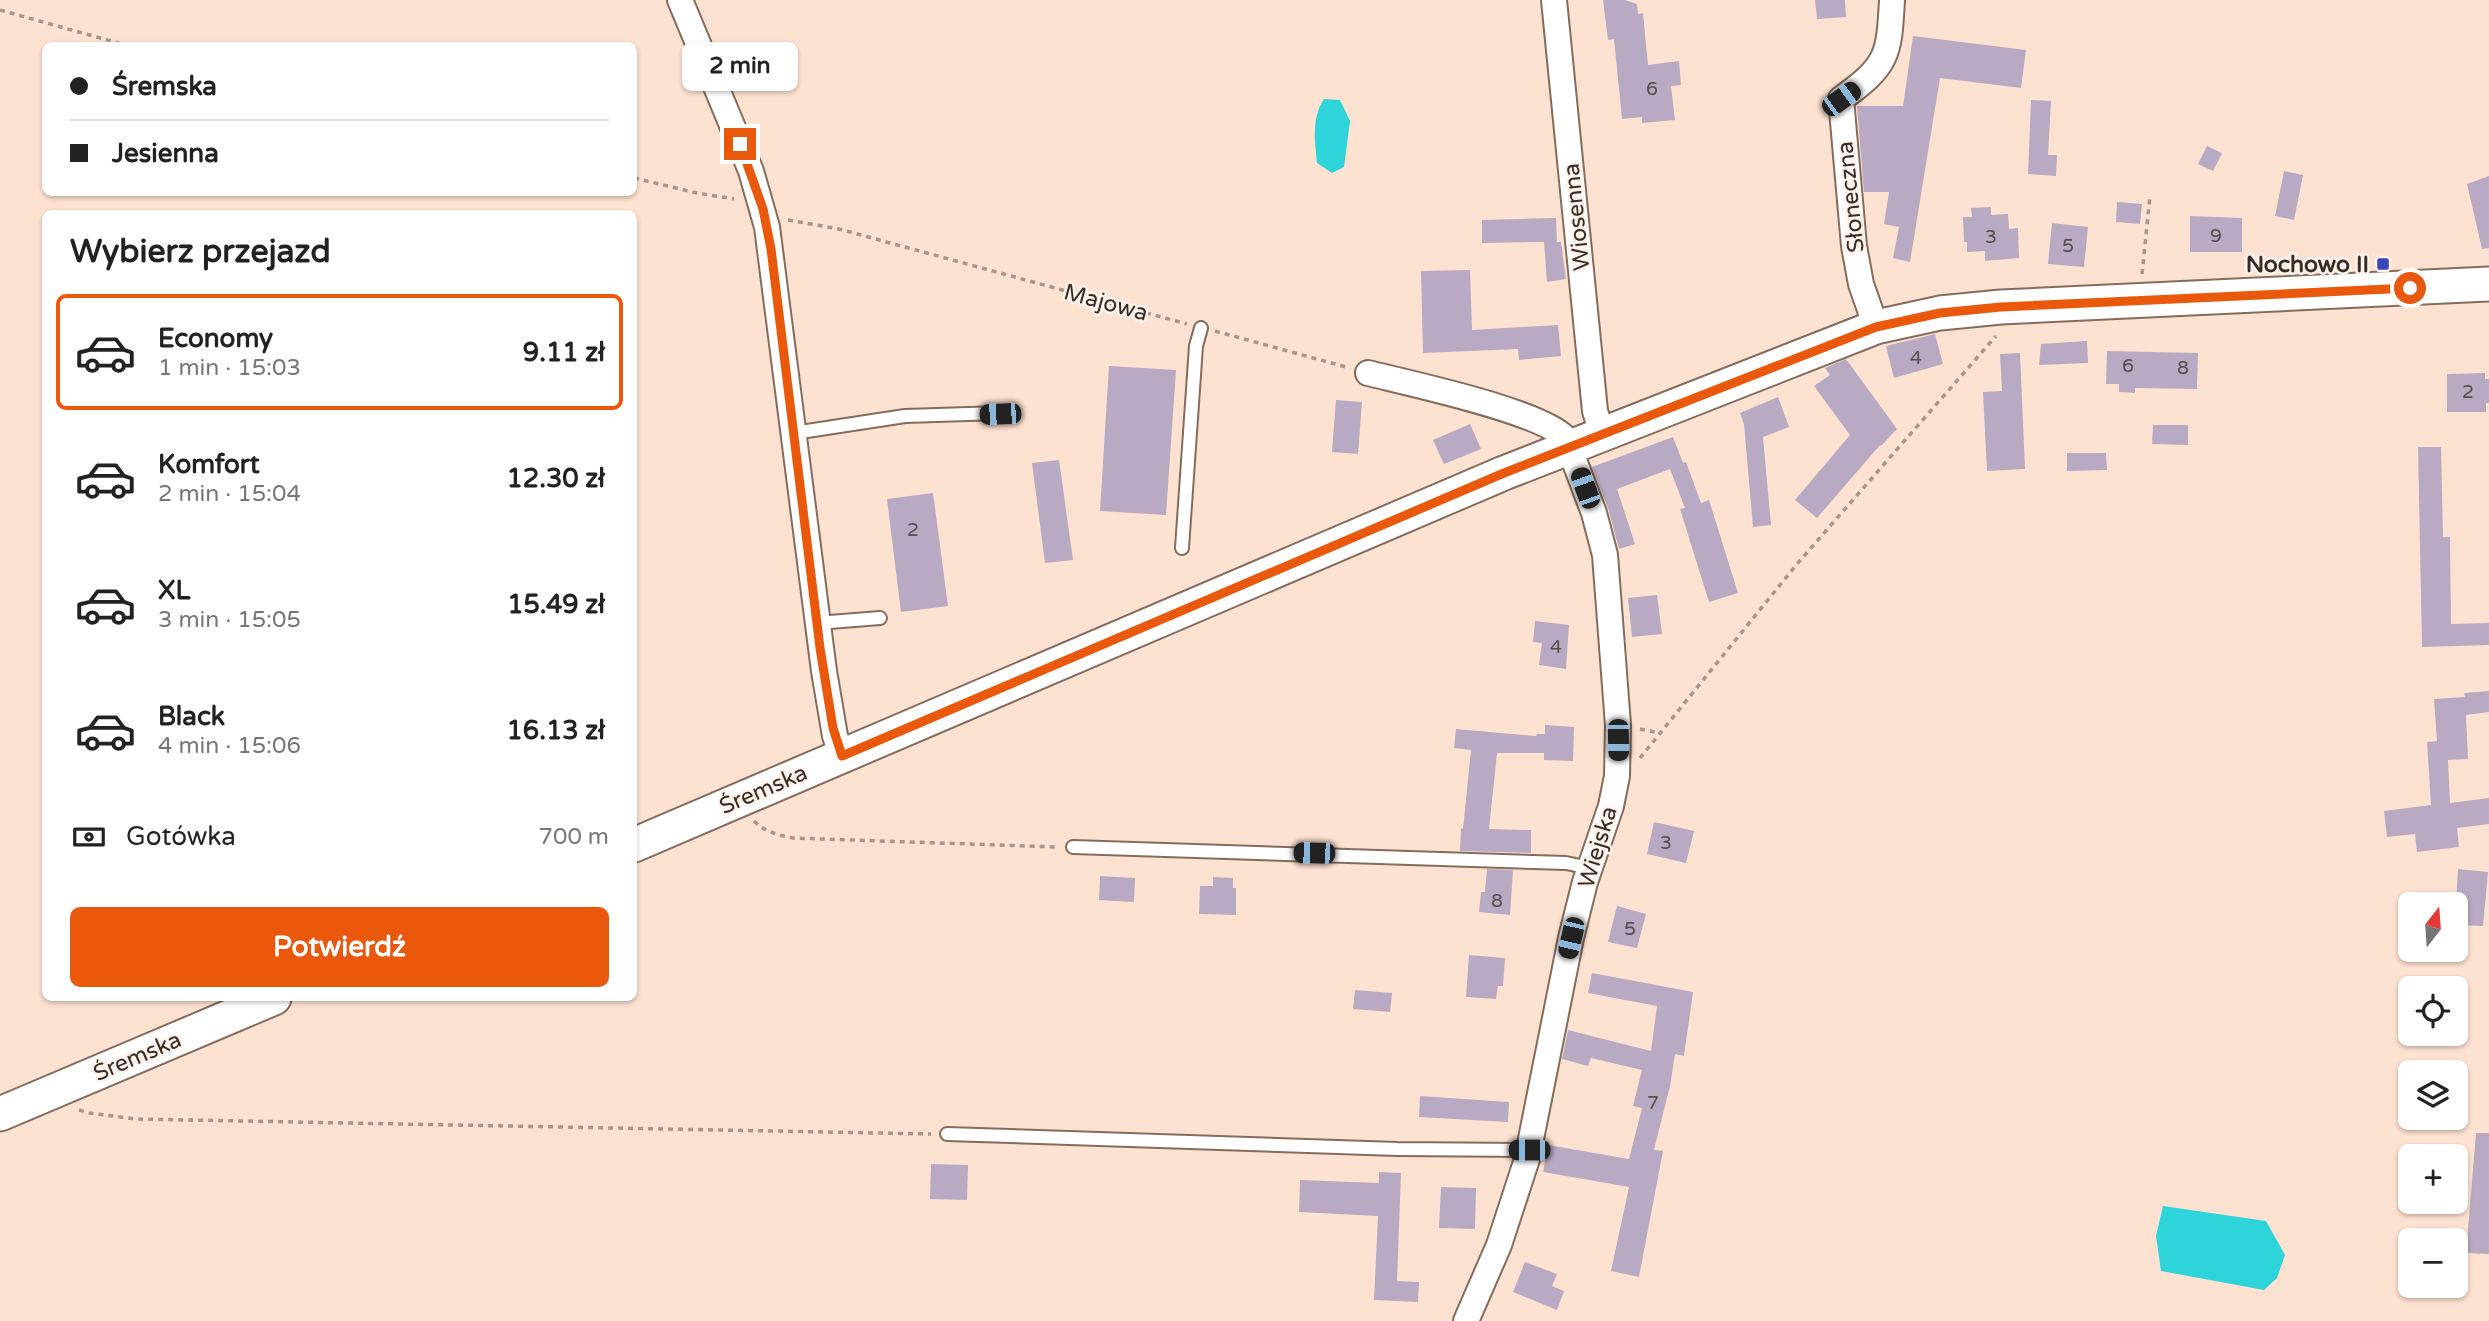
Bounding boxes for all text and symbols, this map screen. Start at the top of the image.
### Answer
callout: 2 min [682,43,798,92]
text: 2 min [709,52,771,80]
text: Śremska [112,71,217,102]
house number: 6 [1646,78,1658,100]
car [1818,78,1865,120]
route end [724,128,756,160]
text: Jesienna [112,138,219,169]
street label: Słoneczna [1831,140,1871,254]
street label: Wiosenna [1557,162,1597,272]
house number: 9 [2210,225,2222,247]
house number: 3 [1985,226,1997,248]
text: Wybierz przejazd [70,233,331,271]
house number: 5 [2062,235,2074,257]
place label: Nochowo II [2246,251,2369,279]
marker: Nochowo II [2375,256,2391,272]
route start [2394,272,2426,304]
street label: Majowa [1061,278,1151,328]
icon: car [74,321,137,384]
text: Economy [158,323,273,354]
text: 9.11 zł [523,337,605,368]
house number: 4 [1910,347,1922,369]
text: 1 min · 15:03 [158,354,301,382]
house number: 6 [2122,355,2134,377]
house number: 8 [2177,357,2189,379]
house number: 2 [2462,381,2474,403]
car [979,403,1022,425]
icon: car [74,447,137,510]
text: Komfort [158,449,260,480]
text: 12.30 zł [506,463,605,494]
car [1568,465,1603,511]
text: 2 min · 15:04 [158,480,301,508]
house number: 2 [907,519,919,541]
icon: car [74,573,137,636]
text: XL [158,575,190,606]
text: 15.49 zł [507,589,605,620]
text: 3 min · 15:05 [158,606,301,634]
house number: 4 [1550,636,1562,658]
icon: car [74,699,137,762]
text: Black [158,701,225,732]
text: 16.13 zł [506,715,605,746]
car [1608,719,1629,761]
text: 4 min · 15:06 [158,732,301,760]
street label: Śremska [715,759,812,821]
street label: Wiejska [1572,803,1624,891]
icon: cash [70,818,108,856]
text: Gotówka [126,821,236,852]
text: 700 m [539,823,609,851]
house number: 3 [1660,832,1672,854]
car [1293,842,1336,864]
house number: 8 [1491,890,1503,912]
north arrow [2398,892,2468,962]
map controls [2398,892,2468,1298]
button: Potwierdź [70,907,609,987]
car [1557,915,1586,961]
house number: 5 [1624,918,1636,940]
button: locate [2398,976,2468,1046]
street label: Śremska [89,1026,186,1088]
button: layers [2398,1060,2468,1130]
house number: 7 [1647,1092,1659,1114]
car [1509,1140,1551,1161]
button: + [2398,1144,2468,1214]
button: − [2398,1228,2468,1298]

